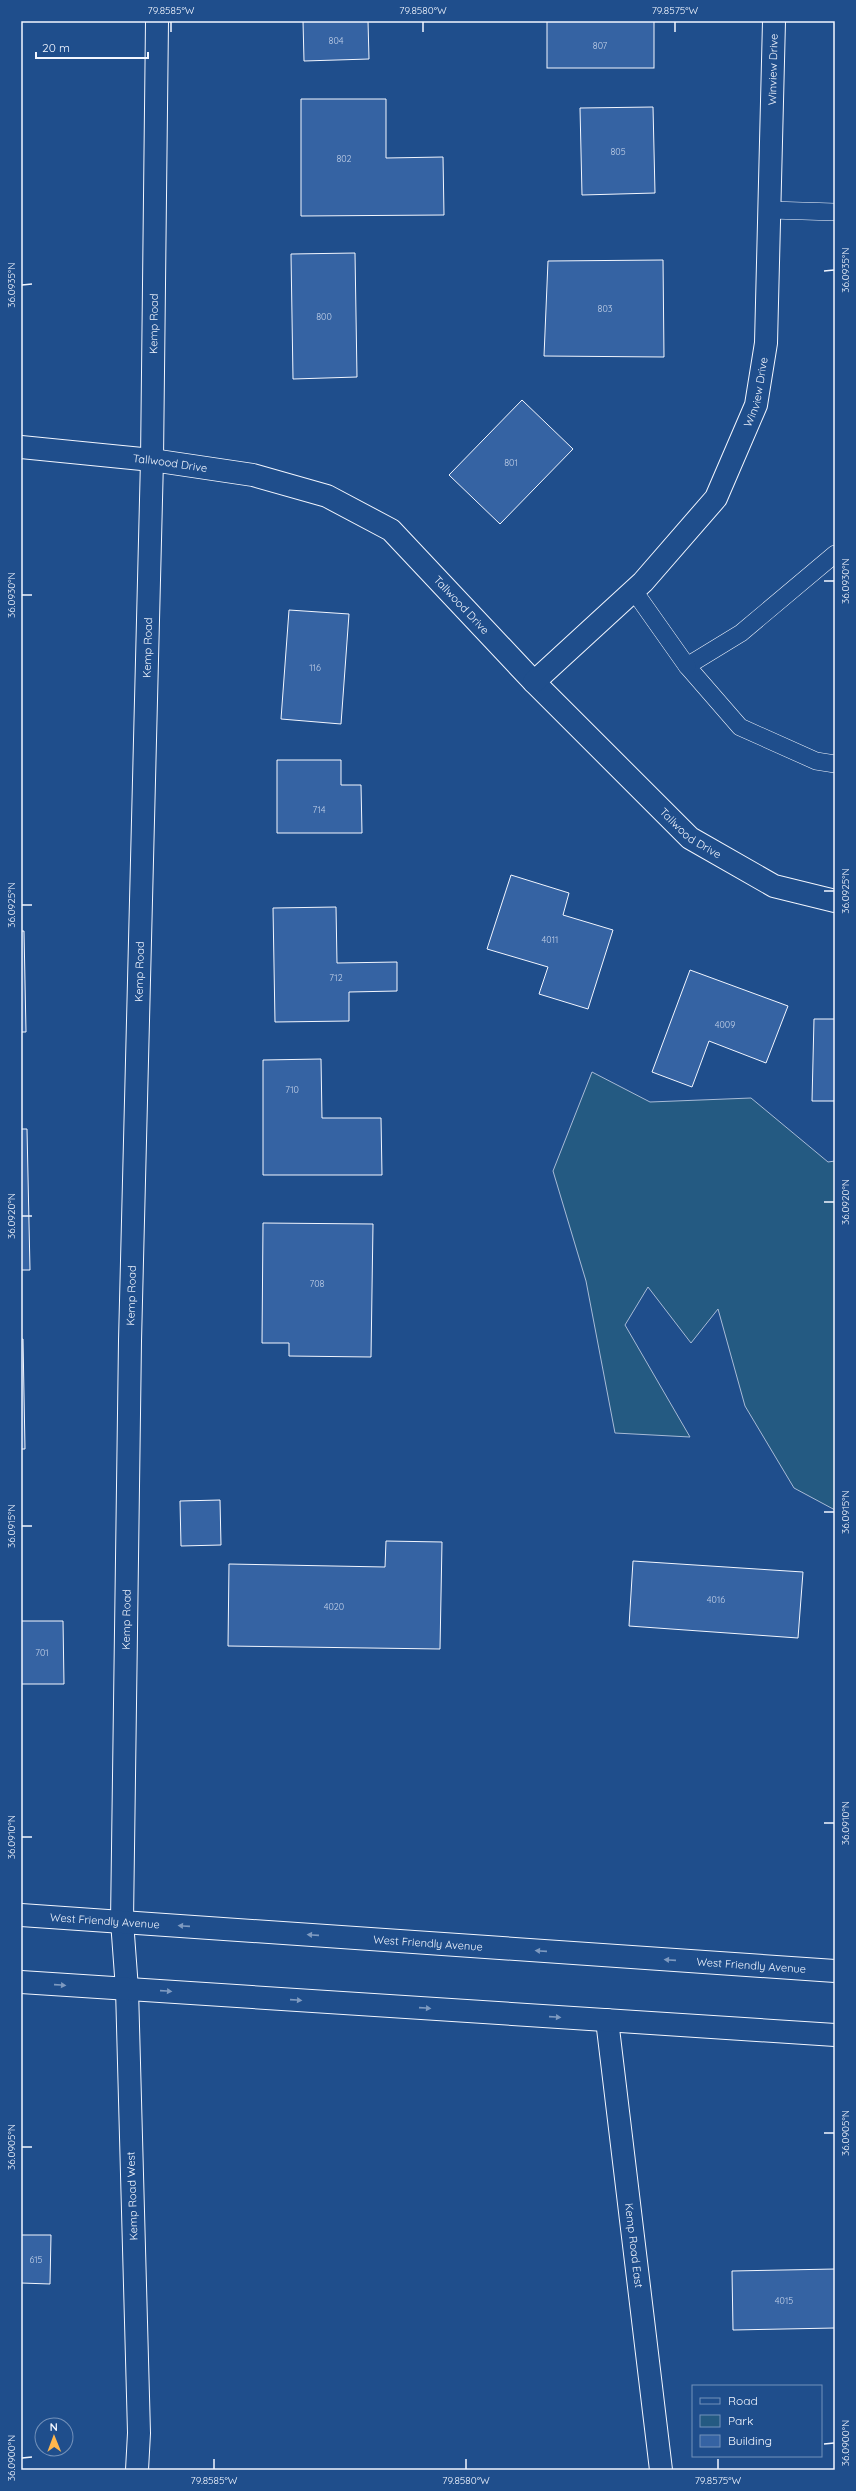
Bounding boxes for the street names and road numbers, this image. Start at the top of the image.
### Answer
street label: Winview Drive [765,33,781,105]
street label: Kemp Road [146,293,161,354]
street label: Winview Drive [740,356,771,429]
street label: Tallwood Drive [132,451,208,475]
street label: Tallwood Drive [431,573,492,637]
street label: Kemp Road [140,617,155,678]
street label: Tallwood Drive [657,805,724,861]
street label: Kemp Road [131,941,147,1002]
street label: Kemp Road [123,1265,139,1326]
street label: Kemp Road [119,1589,134,1650]
street label: West Friendly Avenue [50,1910,160,1932]
street label: West Friendly Avenue [373,1932,483,1954]
street label: West Friendly Avenue [696,1954,807,1976]
street label: Kemp Road West [123,2151,141,2241]
street label: Kemp Road East [622,2202,646,2289]

